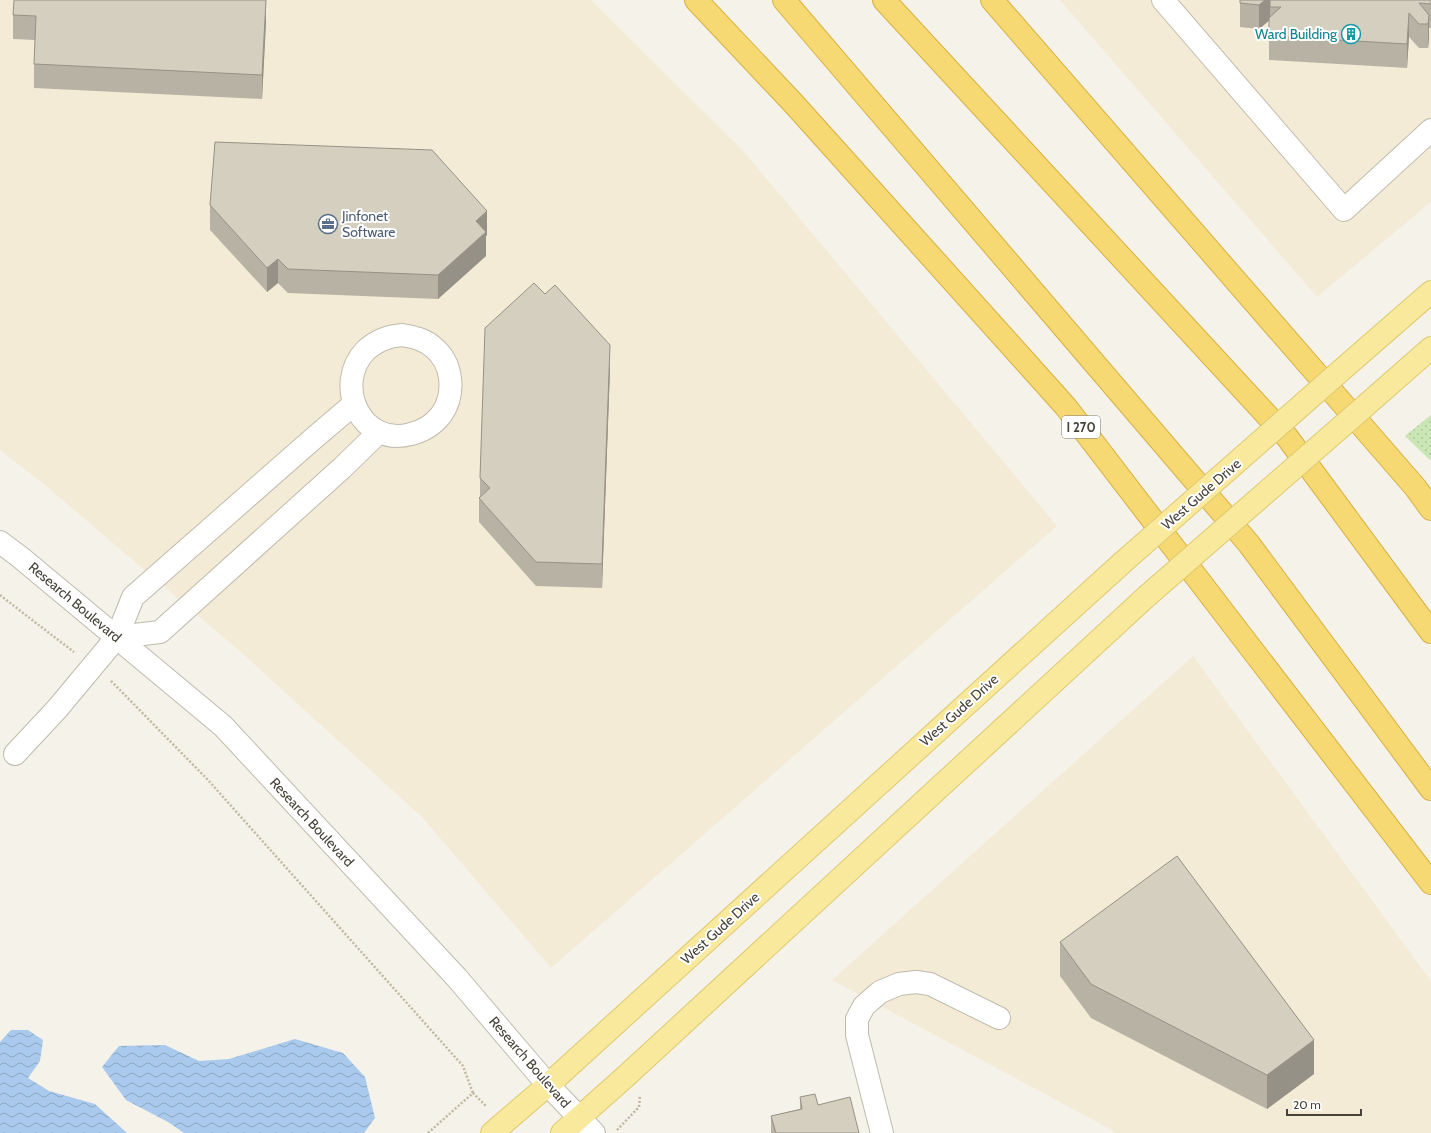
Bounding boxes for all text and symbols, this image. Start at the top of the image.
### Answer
building icon: Ward Building [1340,23,1362,45]
place label: Ward Building [1255,25,1338,43]
place label: Jinfonet Software [341,207,395,241]
office icon: Jinfonet Software [317,213,339,235]
road number: I 270 [1062,416,1100,438]
street label: West Gude Drive [1157,455,1245,533]
street label: Research Boulevard [25,558,125,646]
street label: West Gude Drive [916,670,1002,750]
street label: Research Boulevard [266,774,358,870]
street label: West Gude Drive [677,888,763,968]
street label: Research Boulevard [485,1012,575,1112]
scale bar [1287,1091,1361,1117]
text: 20 m [1293,1097,1321,1112]

